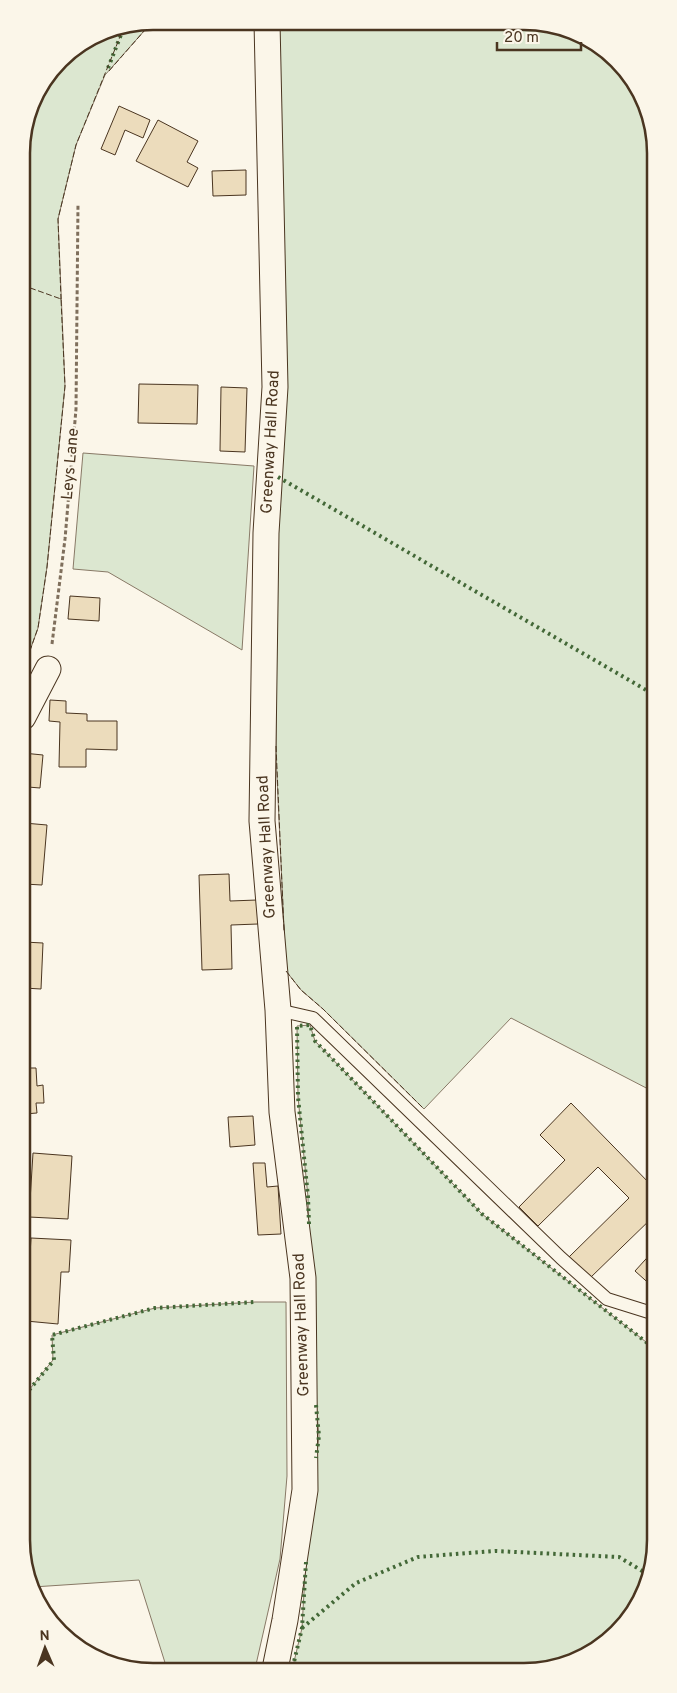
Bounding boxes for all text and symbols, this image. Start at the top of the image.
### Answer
scale bar [497,20,581,52]
text: 20 m [504,29,539,48]
street label: Greenway Hall Road [257,370,285,514]
street label: Leys Lane [58,427,84,501]
street label: Greenway Hall Road [253,775,281,919]
street label: Greenway Hall Road [290,1253,314,1397]
north arrow [20,1623,70,1673]
text: N [39,1628,50,1645]

